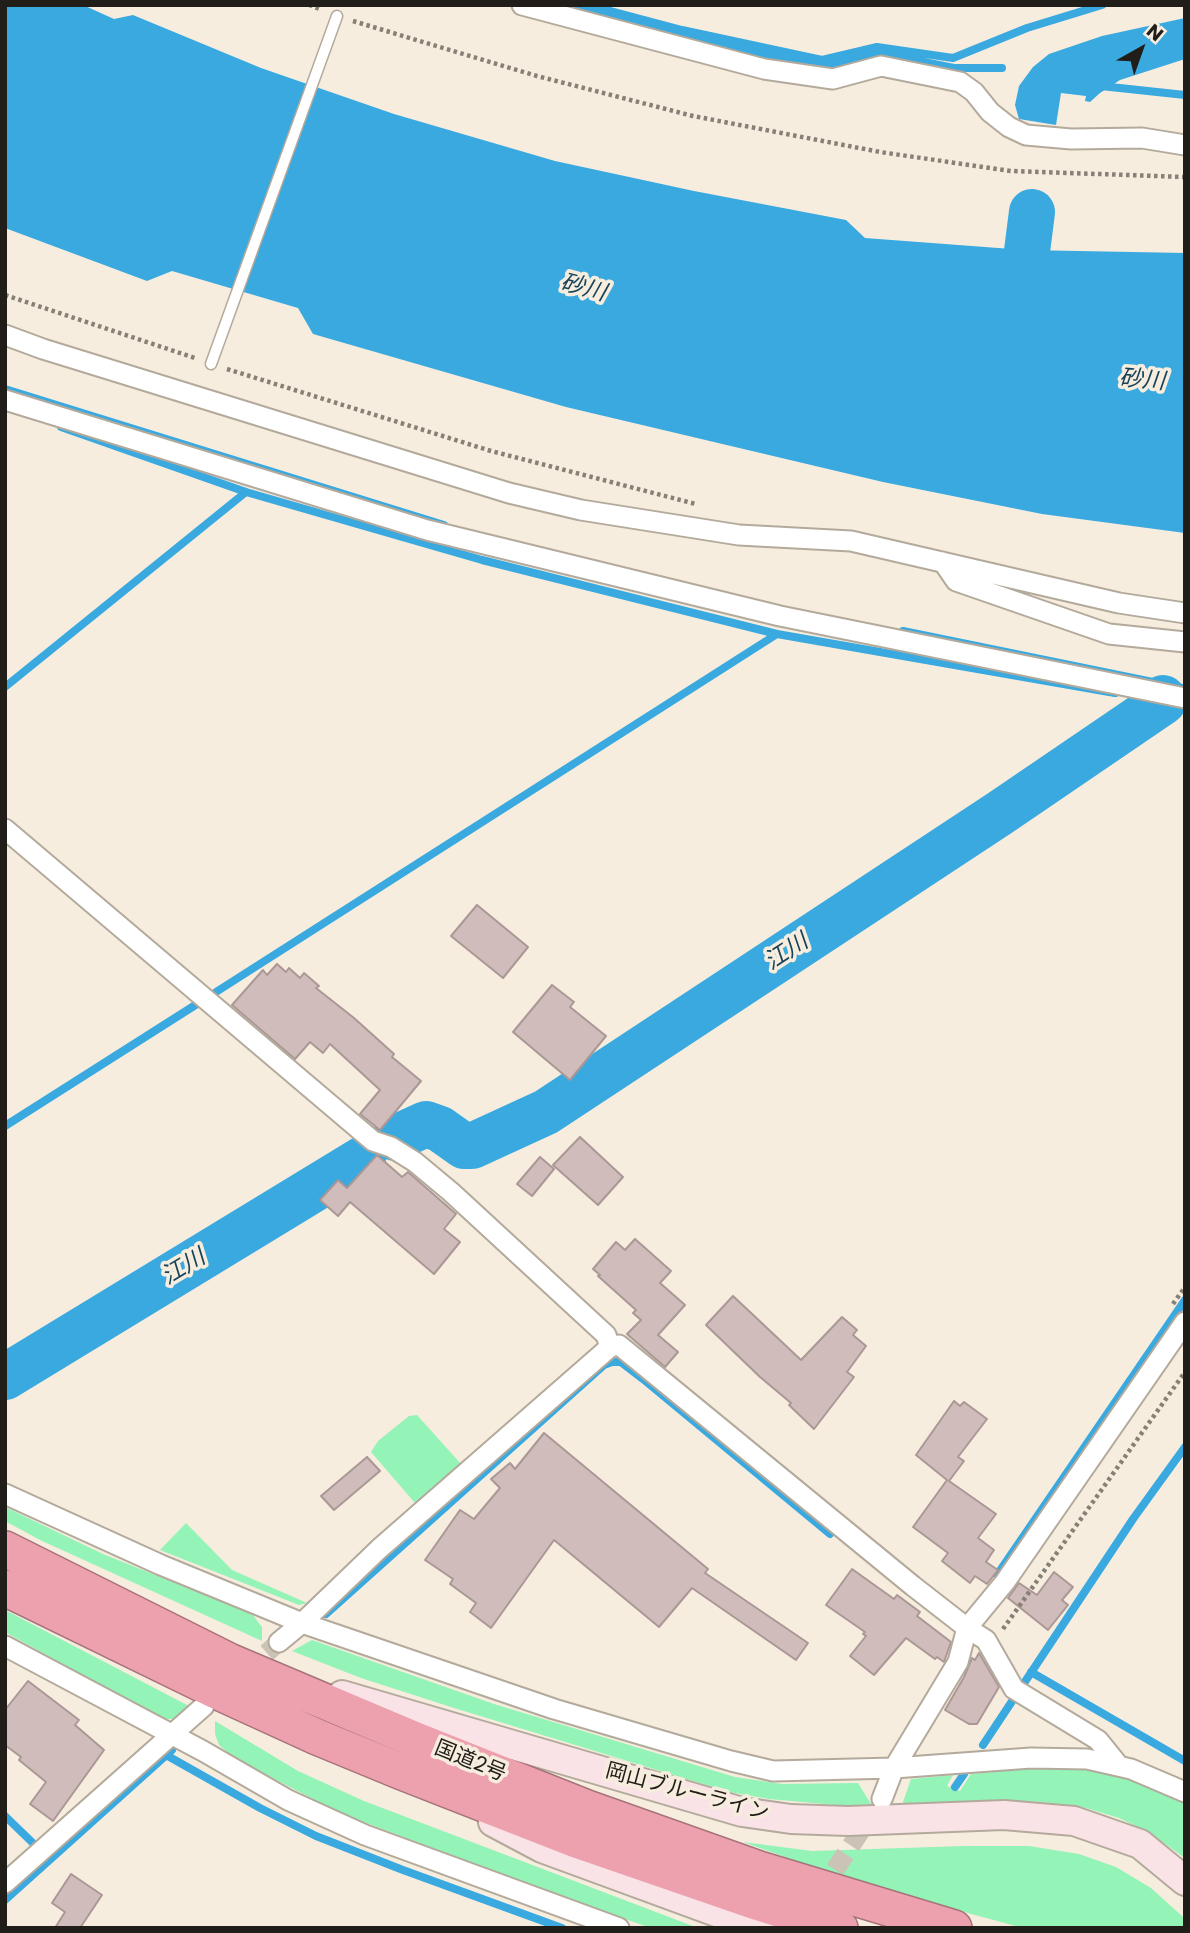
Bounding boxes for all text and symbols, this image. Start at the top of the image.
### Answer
north arrow [1106,14,1176,84]
text: N [1141,18,1169,47]
water label: 砂川 [557,270,609,308]
water label: 砂川 [1118,365,1166,397]
water label: 江川 [760,929,814,977]
water label: 江川 [157,1244,211,1292]
street label: 国道2号 [430,1736,510,1788]
street label: 岡山ブルーライン [603,1759,771,1827]

